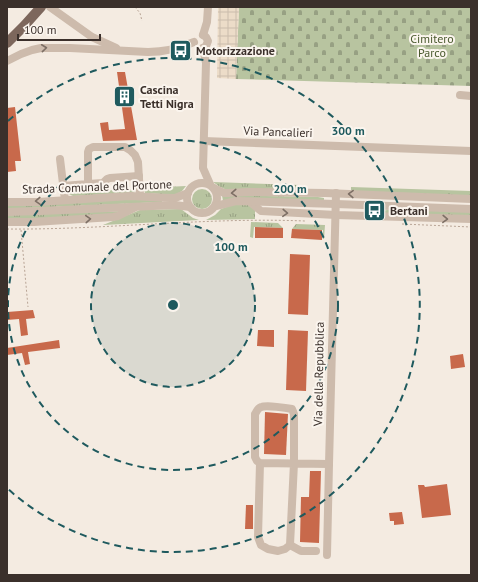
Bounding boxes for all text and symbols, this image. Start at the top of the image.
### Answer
scale bar [18,16,100,42]
text: 100 m [24,22,57,37]
park label: Cimitero Parco [410,31,454,60]
bus stop icon: Motorizzazione [167,38,193,64]
place label: Motorizzazione [196,43,275,58]
one-way arrow [41,44,47,53]
place label: Cascina Tetti Nigra [140,82,194,111]
building icon: Cascina Tetti Nigra [112,84,138,110]
street label: Via Pancalieri [242,123,313,140]
text: 300 m [331,123,365,138]
street label: Strada Comunale del Portone [22,176,172,197]
text: 200 m [273,181,307,196]
one-way arrow [231,188,237,197]
one-way arrow [348,190,354,198]
one-way arrow [35,197,41,206]
bus stop icon: Bertani [362,198,388,224]
place label: Bertani [390,203,428,218]
one-way arrow [282,208,289,217]
one-way arrow [85,214,91,223]
one-way arrow [442,214,448,223]
text: 100 m [214,239,248,254]
centre of rings [166,298,180,312]
street label: Via della Repubblica [310,322,327,427]

